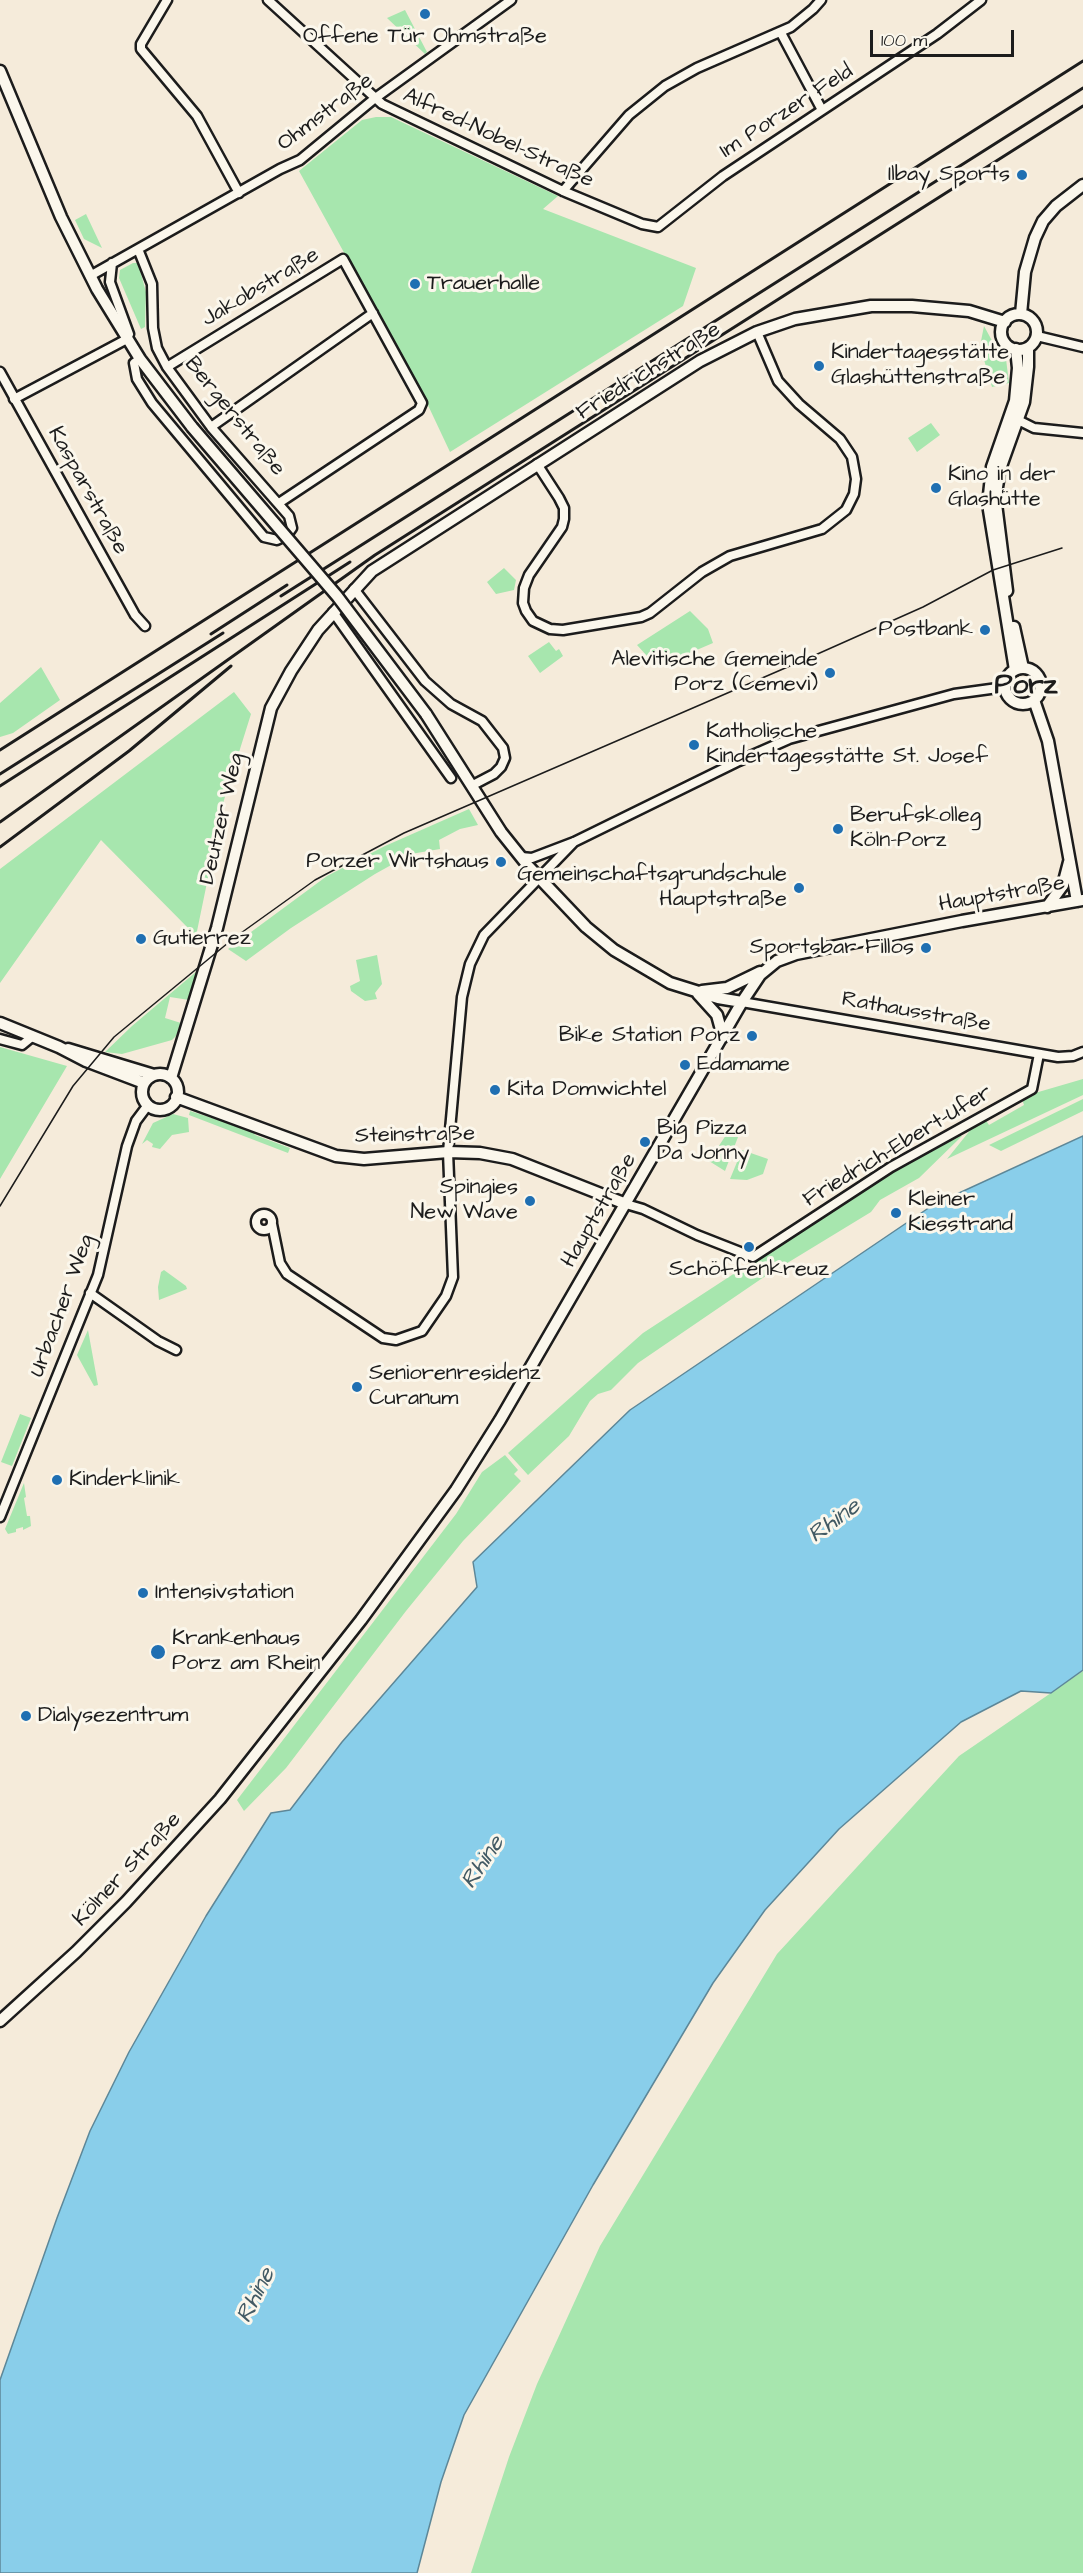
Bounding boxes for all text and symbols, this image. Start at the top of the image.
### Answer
marker: Offene Tür Ohmstraße [418,7,432,21]
scale bar [873,18,1017,56]
place label: Offene Tür Ohmstraße [303,24,547,50]
text: 100 m [881,28,927,53]
street label: Im Porzer Feld [715,59,859,165]
street label: Ohmstraße [273,68,379,158]
street label: Alfred-Nobel-Straße [398,83,598,195]
place label: Ilbay Sports [888,162,1010,188]
marker: Ilbay Sports [1015,168,1029,182]
street label: Jakobstraße [198,243,324,333]
place label: Trauerhalle [427,271,540,297]
marker: Trauerhalle [408,277,422,291]
street label: Friedrichstraße [572,317,726,427]
place label: Kindertagesstätte Glashüttenstraße [831,340,1009,392]
street label: Bergerstraße [178,352,290,482]
marker: Kindertagesstätte Glashüttenstraße [812,359,826,373]
street label: Kasparstraße [41,423,133,559]
place label: Kino in der Glashütte [948,462,1055,514]
marker: Kino in der Glashütte [929,481,943,495]
place label: Postbank [879,617,973,643]
marker: Postbank [978,623,992,637]
place label: Alevitische Gemeinde Porz (Cemevi) [611,647,818,698]
marker: Alevitische Gemeinde Porz (Cemevi) [823,666,837,680]
district label: Porz [995,670,1057,704]
place label: Katholische Kindertagesstätte St. Josef [706,719,988,770]
marker: Katholische Kindertagesstätte St. Josef [687,738,701,752]
street label: Deutzer Weg [195,751,251,887]
place label: Berufskolleg Köln-Porz [850,803,981,854]
marker: Berufskolleg Köln-Porz [831,822,845,836]
place label: Porzer Wirtshaus [306,849,489,875]
marker: Porzer Wirtshaus [494,855,508,869]
place label: Gemeinschaftsgrundschule Hauptstraße [517,862,787,914]
street label: Hauptstraße [937,871,1067,919]
marker: Gemeinschaftsgrundschule Hauptstraße [792,881,806,895]
place label: Gutierrez [153,926,251,952]
marker: Gutierrez [134,932,148,946]
place label: Sportsbar Fillos [750,935,914,961]
marker: Sportsbar Fillos [919,941,933,955]
street label: Rathausstraße [839,987,993,1039]
place label: Bike Station Porz [559,1023,740,1049]
marker: Bike Station Porz [745,1029,759,1043]
place label: Edamame [697,1052,790,1078]
marker: Edamame [678,1058,692,1072]
place label: Kita Domwichtel [507,1077,666,1103]
street label: Friedrich-Ebert-Ufer [799,1080,997,1214]
marker: Kita Domwichtel [488,1083,502,1097]
place label: Big Pizza Da Jonny [657,1116,749,1168]
street label: Steinstraße [355,1122,475,1150]
marker: Big Pizza Da Jonny [638,1135,652,1149]
street label: Hauptstraße [557,1149,643,1273]
place label: Spingies New Wave [411,1175,518,1226]
place label: Kleiner Kiesstrand [908,1187,1013,1238]
marker: Spingies New Wave [523,1194,537,1208]
marker: Kleiner Kiesstrand [889,1206,903,1220]
street label: Urbacher Weg [25,1231,101,1381]
marker: Schöffenkreuz [742,1240,756,1254]
place label: Schöffenkreuz [669,1257,829,1283]
place label: Seniorenresidenz Curanum [369,1361,540,1412]
marker: Seniorenresidenz Curanum [350,1380,364,1394]
place label: Kinderklinik [69,1467,180,1493]
marker: Kinderklinik [50,1473,64,1487]
water label: Rhine [803,1493,867,1551]
place label: Intensivstation [155,1580,294,1606]
marker: Intensivstation [136,1586,150,1600]
place label: Krankenhaus Porz am Rhein [172,1626,320,1678]
marker: Krankenhaus Porz am Rhein [149,1643,167,1661]
place label: Dialysezentrum [38,1703,188,1729]
marker: Dialysezentrum [19,1709,33,1723]
street label: Kölner Straße [68,1807,188,1933]
water label: Rhine [456,1831,512,1895]
water label: Rhine [231,2264,283,2328]

